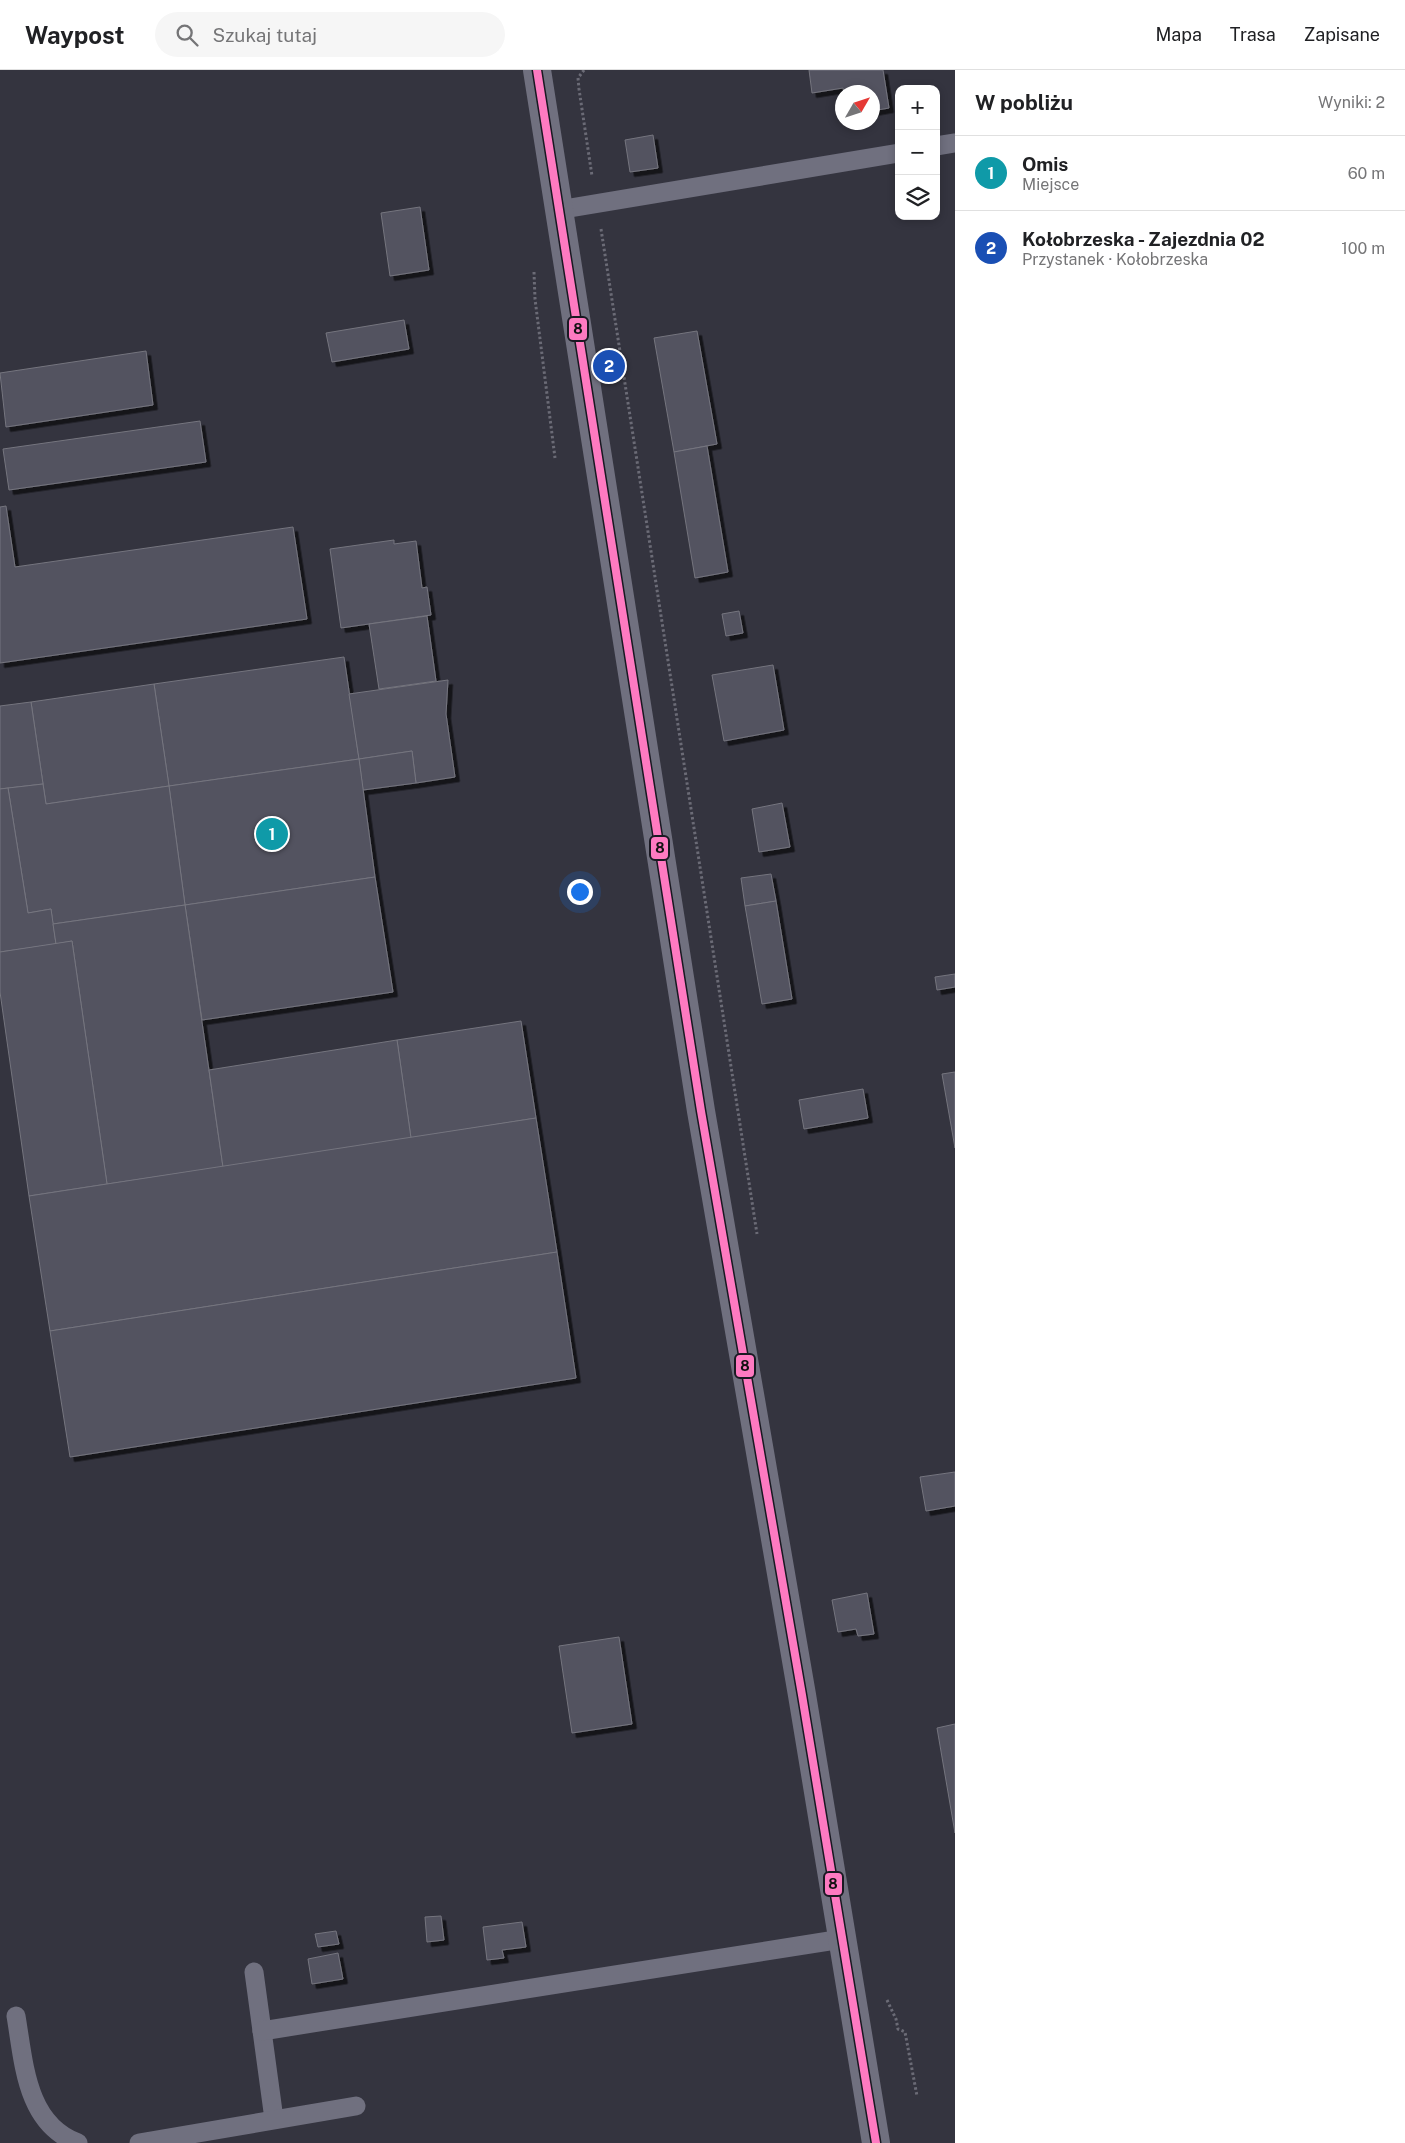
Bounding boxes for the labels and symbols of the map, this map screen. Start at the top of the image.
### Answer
north arrow [835,85,880,130]
line badge: 8 [568,317,588,341]
text: 8 [573,321,583,337]
pin: 2 [593,347,625,385]
pin: 1 [256,815,288,853]
line badge: 8 [650,836,669,860]
text: 8 [655,840,665,856]
your location [567,879,593,905]
line badge: 8 [735,1354,755,1378]
text: 8 [740,1358,750,1374]
line badge: 8 [824,1872,843,1896]
text: 8 [828,1876,838,1892]

